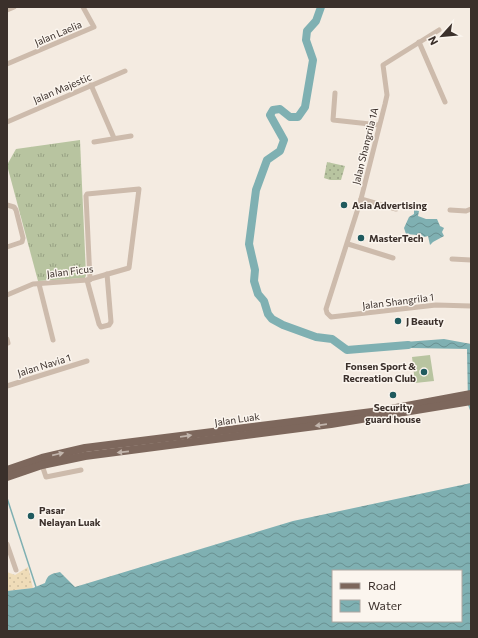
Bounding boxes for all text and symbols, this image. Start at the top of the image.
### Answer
north arrow [422,16,462,56]
street label: Jalan Laelia [33,18,83,48]
text: N [425,34,440,47]
street label: Jalan Majestic [31,70,93,106]
street label: Jalan Shangrila 1A [350,106,380,186]
place label: Asia Advertising [352,199,427,211]
marker: Asia Advertising [339,200,349,210]
place label: MasterTech [369,232,424,244]
marker: MasterTech [356,233,366,243]
street label: Jalan Ficus [46,262,94,280]
street label: Jalan Shangrila 1 [362,291,434,311]
place label: J Beauty [406,315,444,327]
marker: J Beauty [393,316,403,326]
street label: Jalan Navia 1 [16,351,72,379]
place label: Fonsen Sport & Recreation Club [343,360,416,384]
marker: Fonsen Sport & Recreation Club [419,367,429,377]
marker: Security guard house [388,390,398,400]
place label: Security guard house [365,401,421,425]
street label: Jalan Luak [214,410,261,428]
one-way arrow [315,422,327,429]
one-way arrow [180,433,192,439]
one-way arrow [117,449,129,455]
one-way arrow [51,451,64,457]
place label: Pasar Nelayan Luak [39,504,101,528]
marker: Pasar Nelayan Luak [26,511,36,521]
legend [332,570,462,622]
text: Road [368,578,396,592]
text: Water [368,598,402,612]

